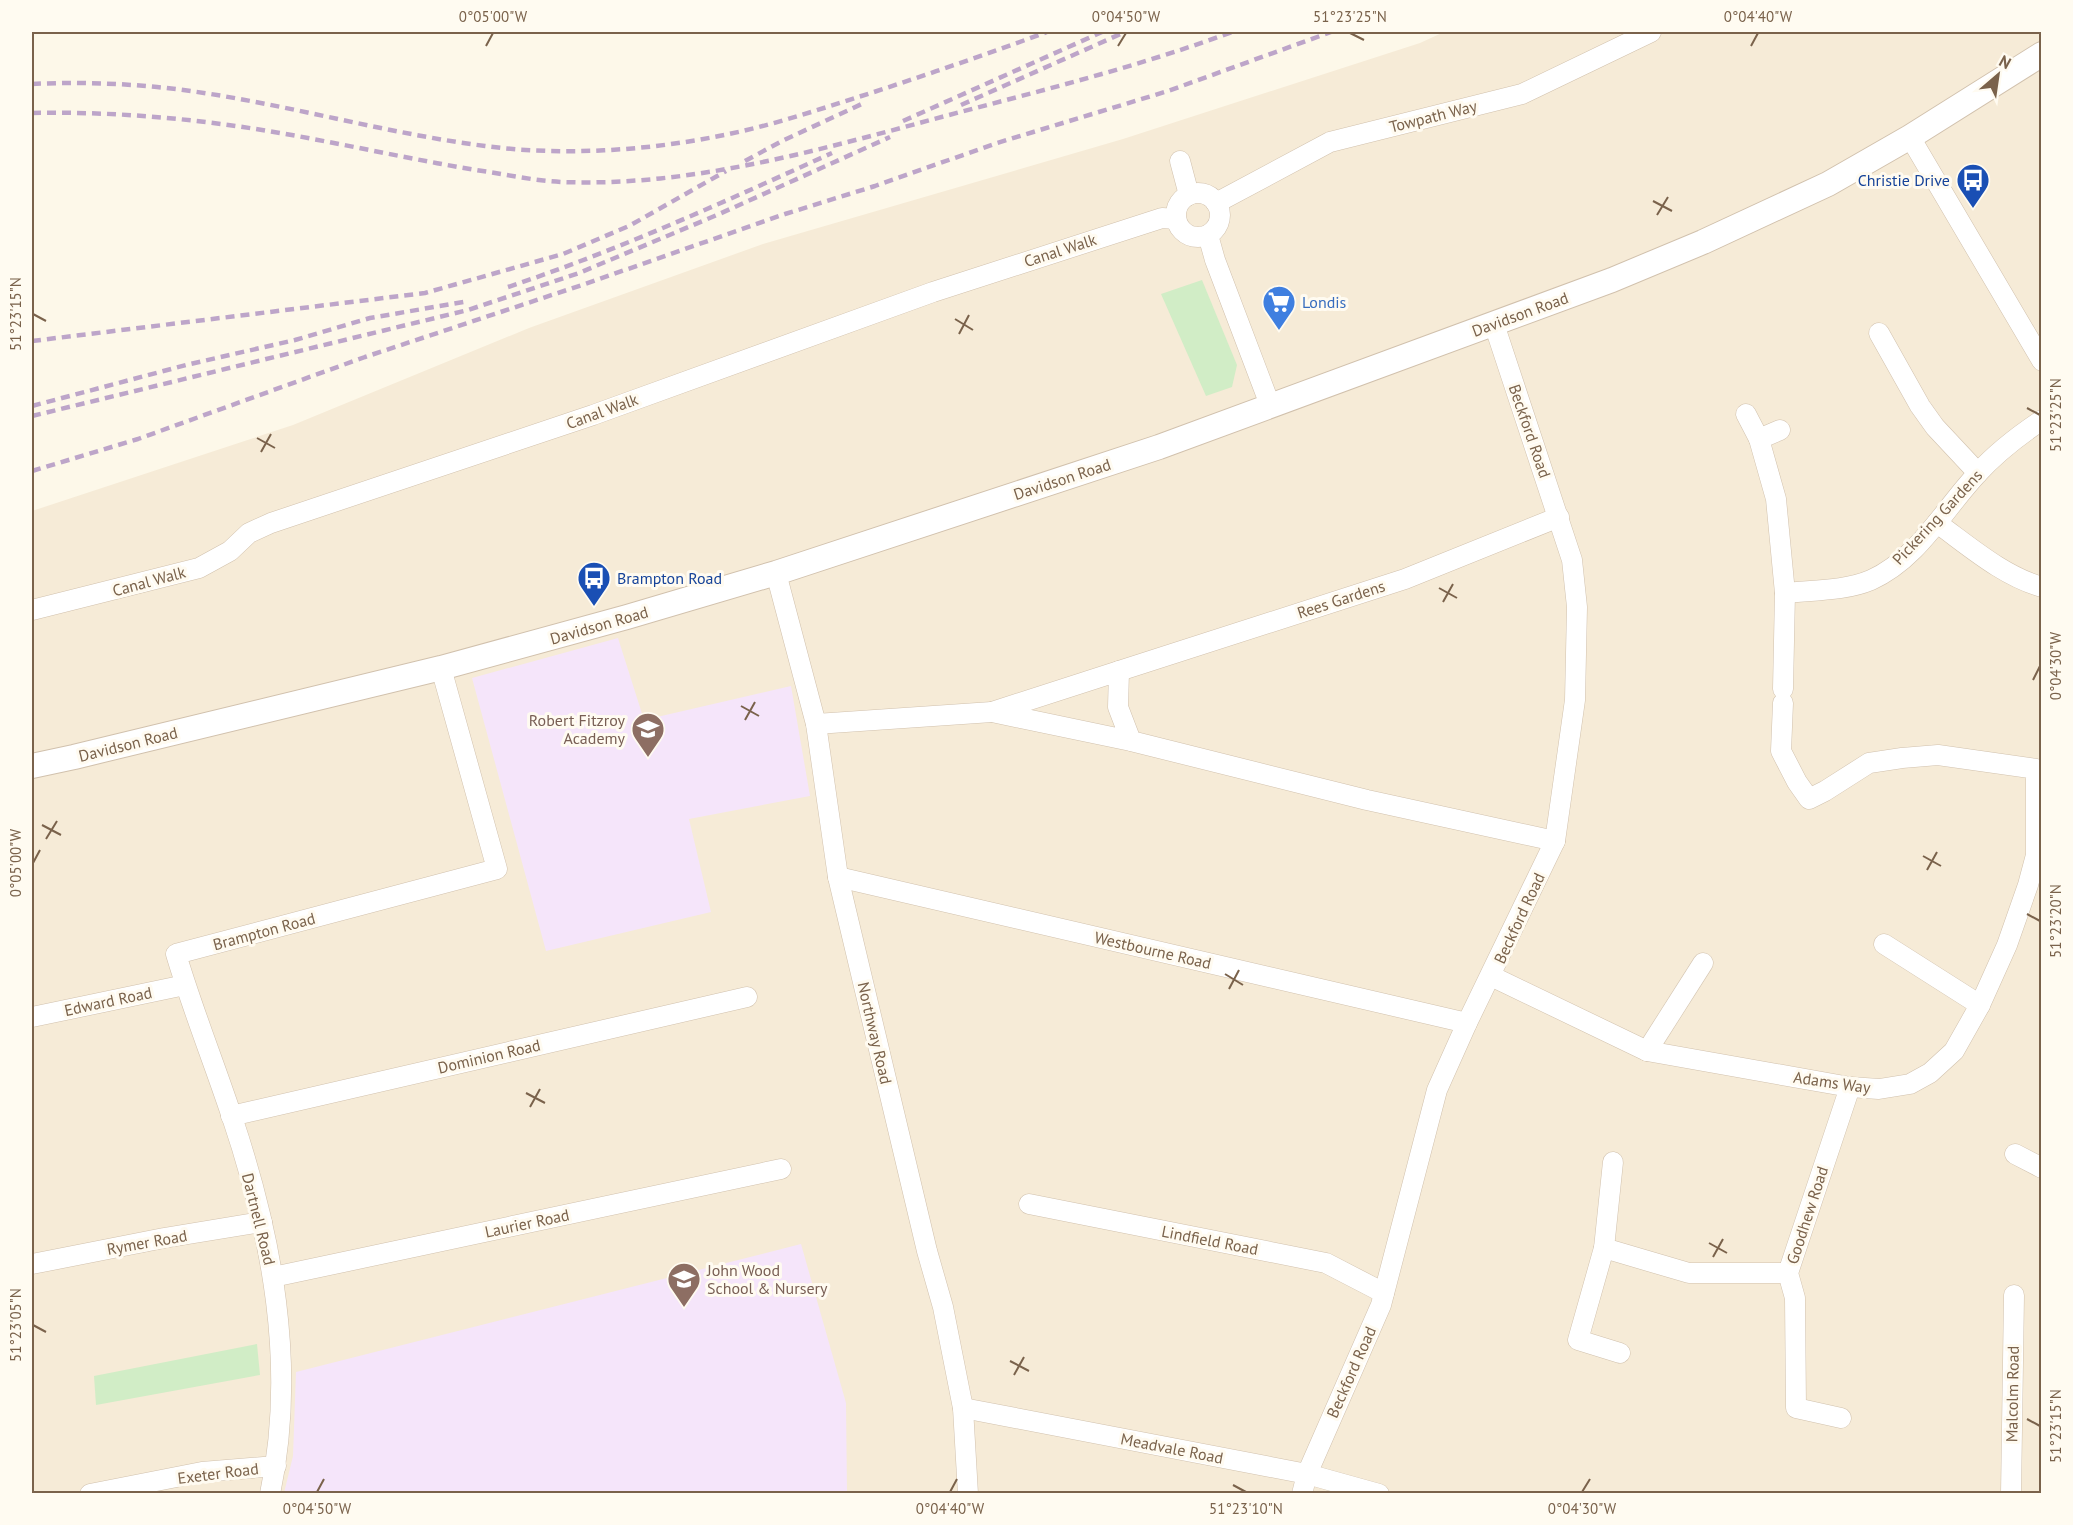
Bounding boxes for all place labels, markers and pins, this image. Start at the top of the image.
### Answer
bus stop icon: Christie Drive [1955,162,1991,209]
place label: Christie Drive [1858,170,1950,190]
supermarket icon: Londis [1261,284,1297,331]
place label: Londis [1302,292,1347,312]
bus stop icon: Brampton Road [576,560,612,607]
place label: Brampton Road [617,568,722,588]
place label: Robert Fitzroy Academy [529,710,626,748]
school or university icon: Robert Fitzroy Academy [630,711,666,758]
place label: John Wood School & Nursery [706,1260,828,1298]
school or university icon: John Wood School & Nursery [666,1261,702,1308]

